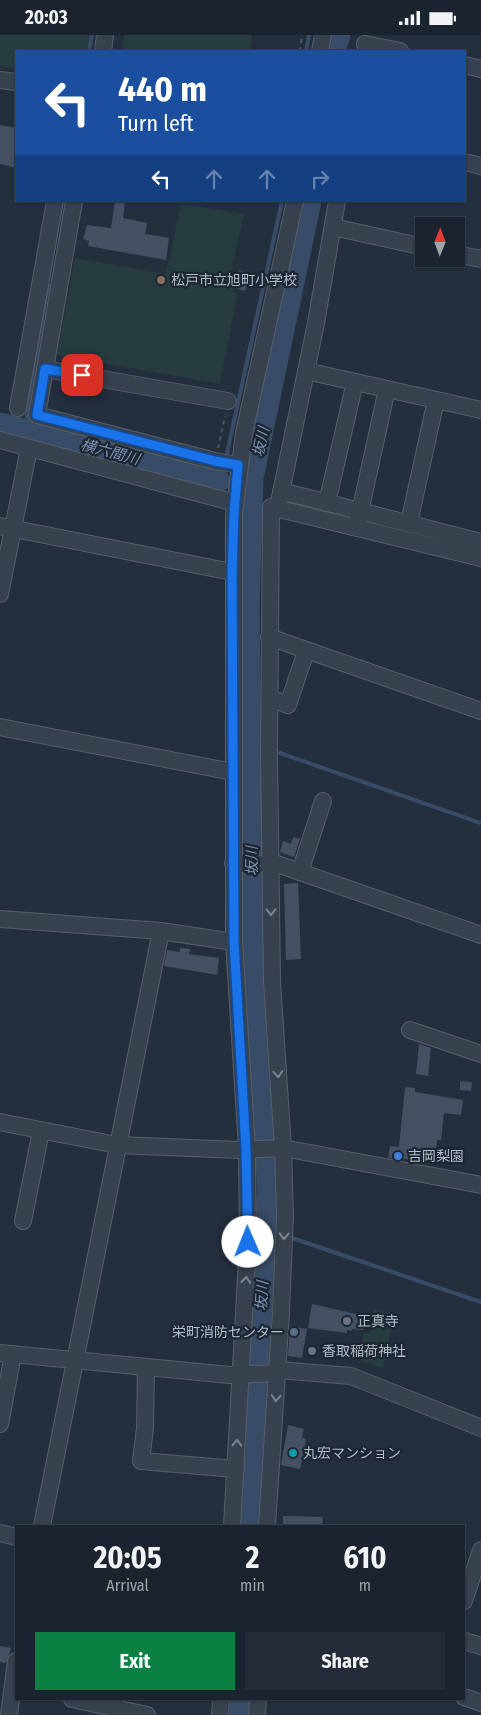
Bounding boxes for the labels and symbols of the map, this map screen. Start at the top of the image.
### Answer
north arrow [415,217,465,267]
place label: 松戸市立旭町小学校 [171,272,297,289]
marker: 松戸市立旭町小学校 [155,274,167,286]
pin [61,354,103,396]
water label: 坂川 [249,424,273,459]
water label: 横六間川 [79,436,143,469]
water label: 坂川 [243,844,261,876]
one-way arrow [266,908,277,916]
one-way arrow [273,1070,284,1078]
place label: 吉岡梨園 [408,1148,464,1165]
marker: 吉岡梨園 [392,1150,404,1162]
position arrow [221,1215,273,1267]
one-way arrow [279,1232,289,1240]
one-way arrow [240,1276,251,1284]
water label: 坂川 [252,1279,272,1311]
place label: 正真寺 [357,1313,399,1330]
marker: 正真寺 [341,1315,353,1327]
place label: 栄町消防センター [172,1324,284,1341]
marker: 栄町消防センター [288,1326,300,1338]
place label: 香取稲荷神社 [322,1343,406,1360]
marker: 香取稲荷神社 [306,1345,318,1357]
one-way arrow [270,1395,281,1403]
one-way arrow [232,1438,242,1446]
place label: 丸宏マンション [303,1445,401,1462]
marker: 丸宏マンション [287,1447,299,1459]

